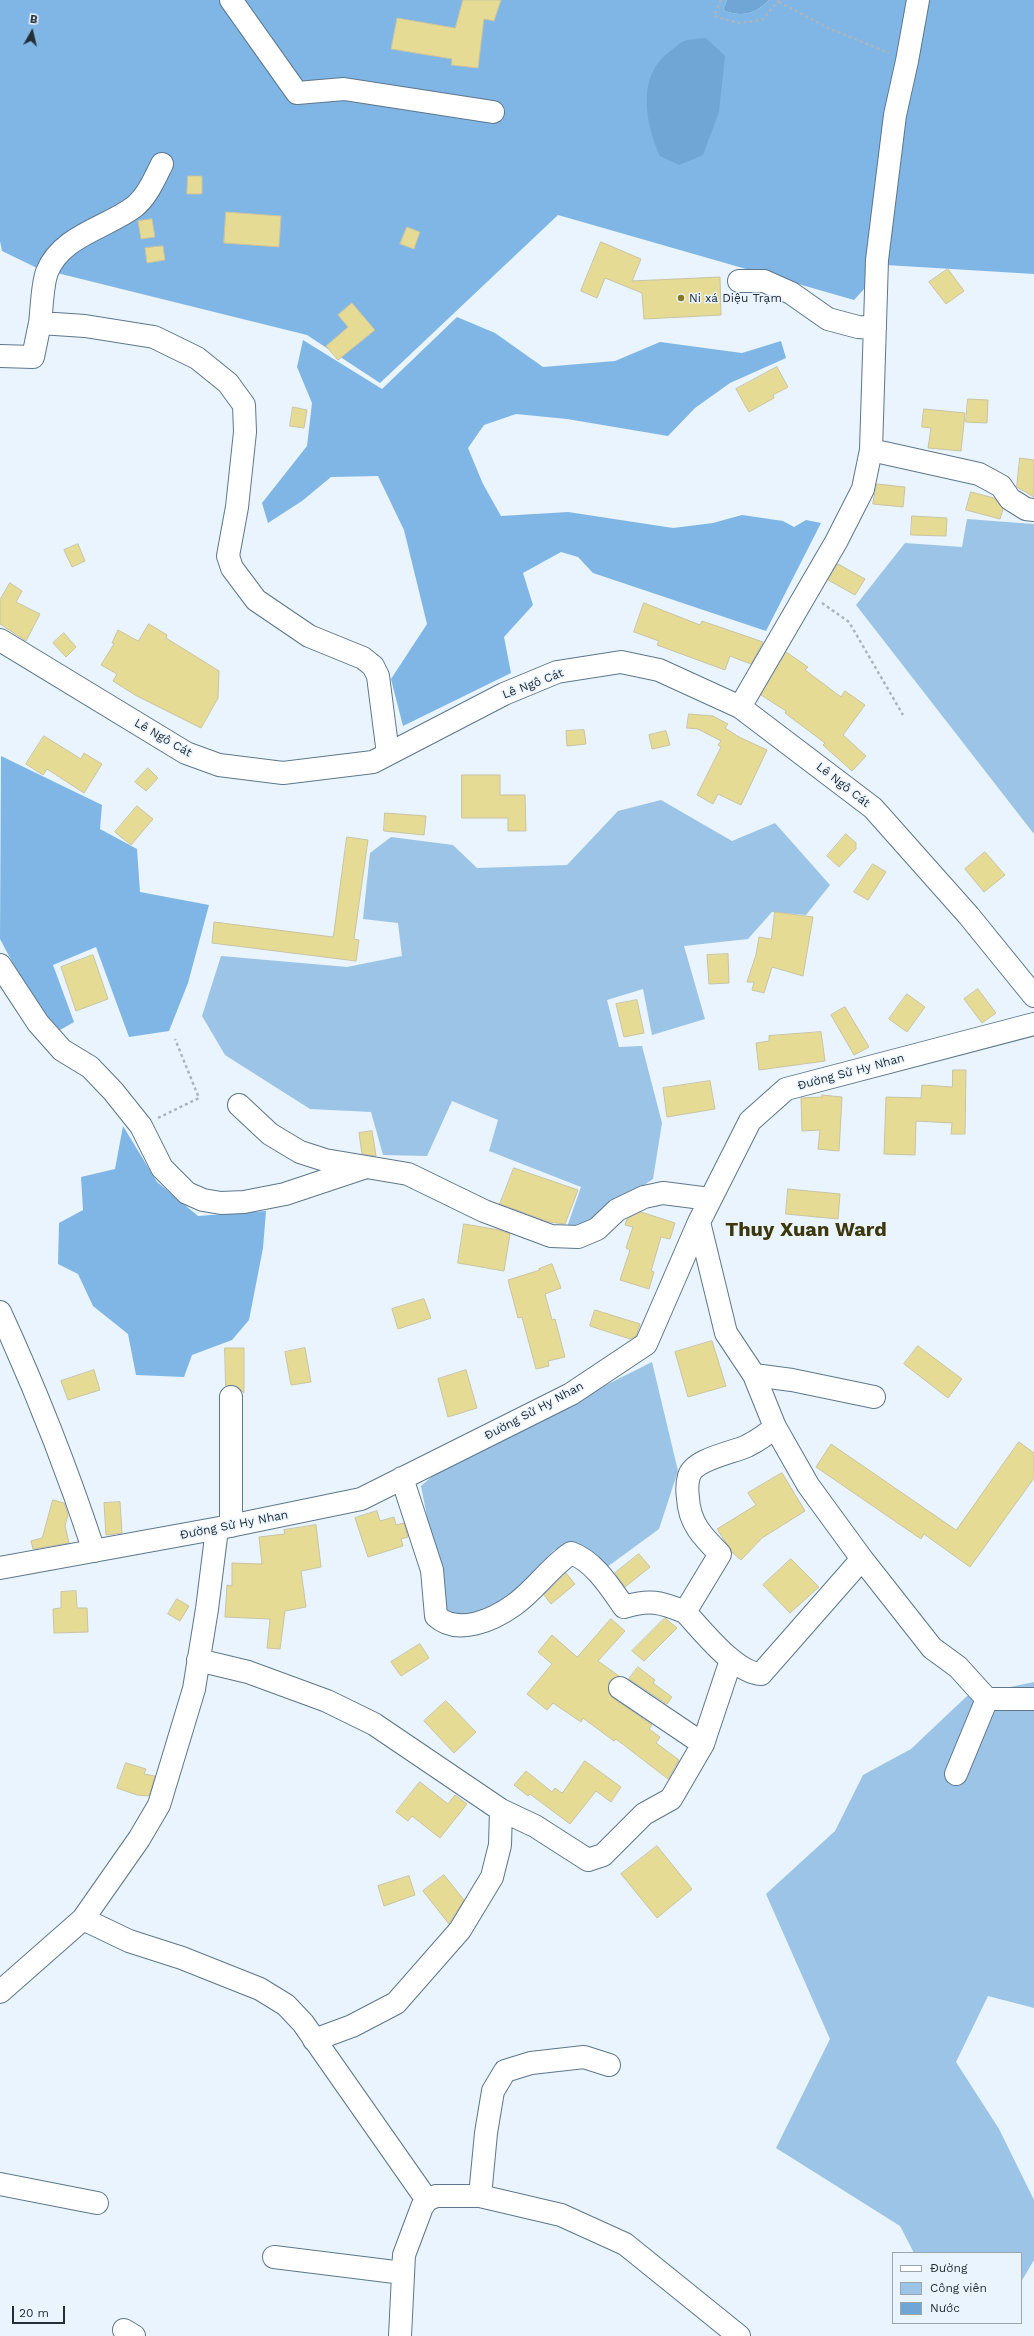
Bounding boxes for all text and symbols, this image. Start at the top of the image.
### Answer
north arrow [12,12,52,52]
text: B [29,13,38,27]
place label: Ni xá Diệu Trạm [689,291,782,305]
marker: Ni xá Diệu Trạm [676,293,686,303]
street label: Lê Ngô Cát [500,666,566,702]
street label: Lê Ngô Cát [132,716,194,760]
street label: Lê Ngô Cát [813,760,873,810]
street label: Đường Sử Hy Nhan [796,1051,906,1093]
district label: Thuy Xuan Ward [725,1218,887,1242]
street label: Đường Sử Hy Nhan [482,1379,586,1443]
street label: Đường Sử Hy Nhan [179,1507,289,1543]
legend [892,2252,1022,2324]
text: Đường [930,2261,967,2275]
text: Công viên [930,2281,987,2295]
scale bar [14,2298,67,2324]
text: Nước [930,2301,960,2315]
text: 20 m [19,2306,49,2320]

